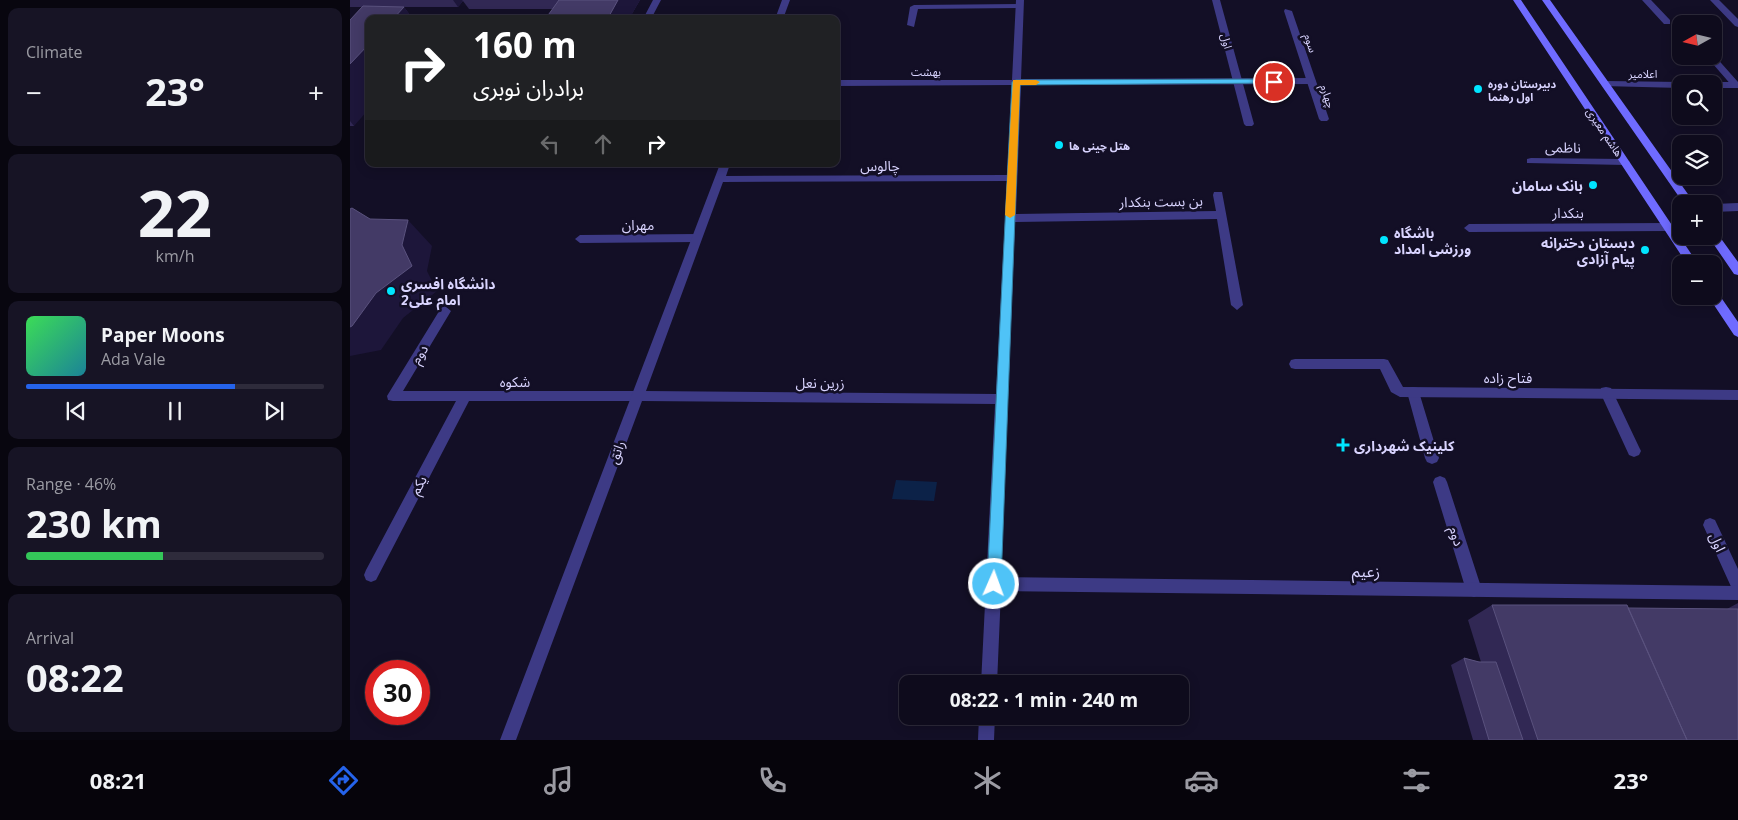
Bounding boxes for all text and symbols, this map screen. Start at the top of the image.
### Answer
north arrow [1672,15,1722,65]
map controls [1672,15,1722,305]
text: 160 m [473,21,577,68]
street label: اول [1218,32,1236,50]
street label: سوم [1300,32,1321,55]
icon: right [390,35,455,100]
text: Climate [26,41,83,63]
pin [1253,61,1295,103]
street label: بهشت [911,64,941,79]
text: 23° [145,65,205,117]
street label: اعلامیر [1628,66,1657,81]
icon: arrive [1260,68,1288,96]
text: برادران نوبری [473,72,584,102]
text: − [26,73,42,111]
text: + [308,73,324,111]
button: search [1672,75,1722,125]
place label: دبیرستان دوره اول رهنما [1488,76,1556,104]
street label: چهارم [1316,82,1339,111]
marker: دبیرستان دوره اول رهنما [1472,83,1484,95]
street label: هاشم معیری [1582,105,1627,160]
icon: left [536,130,564,158]
icon: ahead [589,130,617,158]
icon: right [642,130,670,158]
button: layers [1672,135,1722,185]
street label: ناظمی [1545,137,1581,157]
place label: هتل چینی ها [1069,138,1130,153]
marker: هتل چینی ها [1053,139,1065,151]
street label: چالوس [860,156,900,176]
text: 22 [138,168,212,256]
place label: بانک سامان [1512,176,1583,195]
marker: بانک سامان [1587,179,1599,191]
street label: بن بست بنکدار [1118,191,1203,211]
button: + [1672,195,1722,245]
street label: بنکدار [1551,203,1584,222]
street label: مهران [622,215,654,234]
place label: باشگاه ورزشی امداد [1394,223,1471,258]
place label: دبستان دخترانه پیام آزادی [1541,233,1635,270]
marker: باشگاه ورزشی امداد [1378,234,1390,246]
marker: دبستان دخترانه پیام آزادی [1639,244,1651,256]
text: km/h [156,245,194,267]
button: − [1672,255,1722,305]
place label: دانشگاه افسری امام علی2 [401,274,496,311]
marker: دانشگاه افسری امام علی2 [385,285,397,297]
text: Paper Moons [101,322,225,348]
street label: دوم [406,340,434,368]
text: Ada Vale [101,348,165,370]
street label: فتاح زاده [1484,368,1532,389]
street label: شکوه [500,372,530,391]
street label: زرین نعل [795,373,845,392]
icon: previous [62,397,90,425]
icon: pause [161,397,189,425]
icon: next [260,397,288,425]
place label: کلینیک شهرداری [1354,436,1455,455]
street label: راتق [603,438,630,467]
marker: کلینیک شهرداری [1336,438,1350,452]
street label: یکم [405,472,433,499]
text: Range · 46% [26,473,116,495]
text: 230 km [26,497,162,549]
street label: دوم [1443,524,1469,549]
street label: اول [1705,529,1731,555]
position arrow [967,557,1019,609]
street label: زعیم [1352,560,1380,584]
text: Arrival [26,627,74,649]
text: 08:22 [26,651,124,703]
speed limit sign: 30 [365,660,430,725]
text: 08:22 · 1 min · 240 m [950,687,1138,713]
icon: directions [326,763,361,798]
icon: music [541,763,576,798]
icon: phone [755,763,790,798]
icon: climate [970,763,1005,798]
icon: car [1184,763,1219,798]
icon: filters [1399,763,1434,798]
text: 08:21 [90,765,146,795]
text: 23° [1614,765,1648,795]

